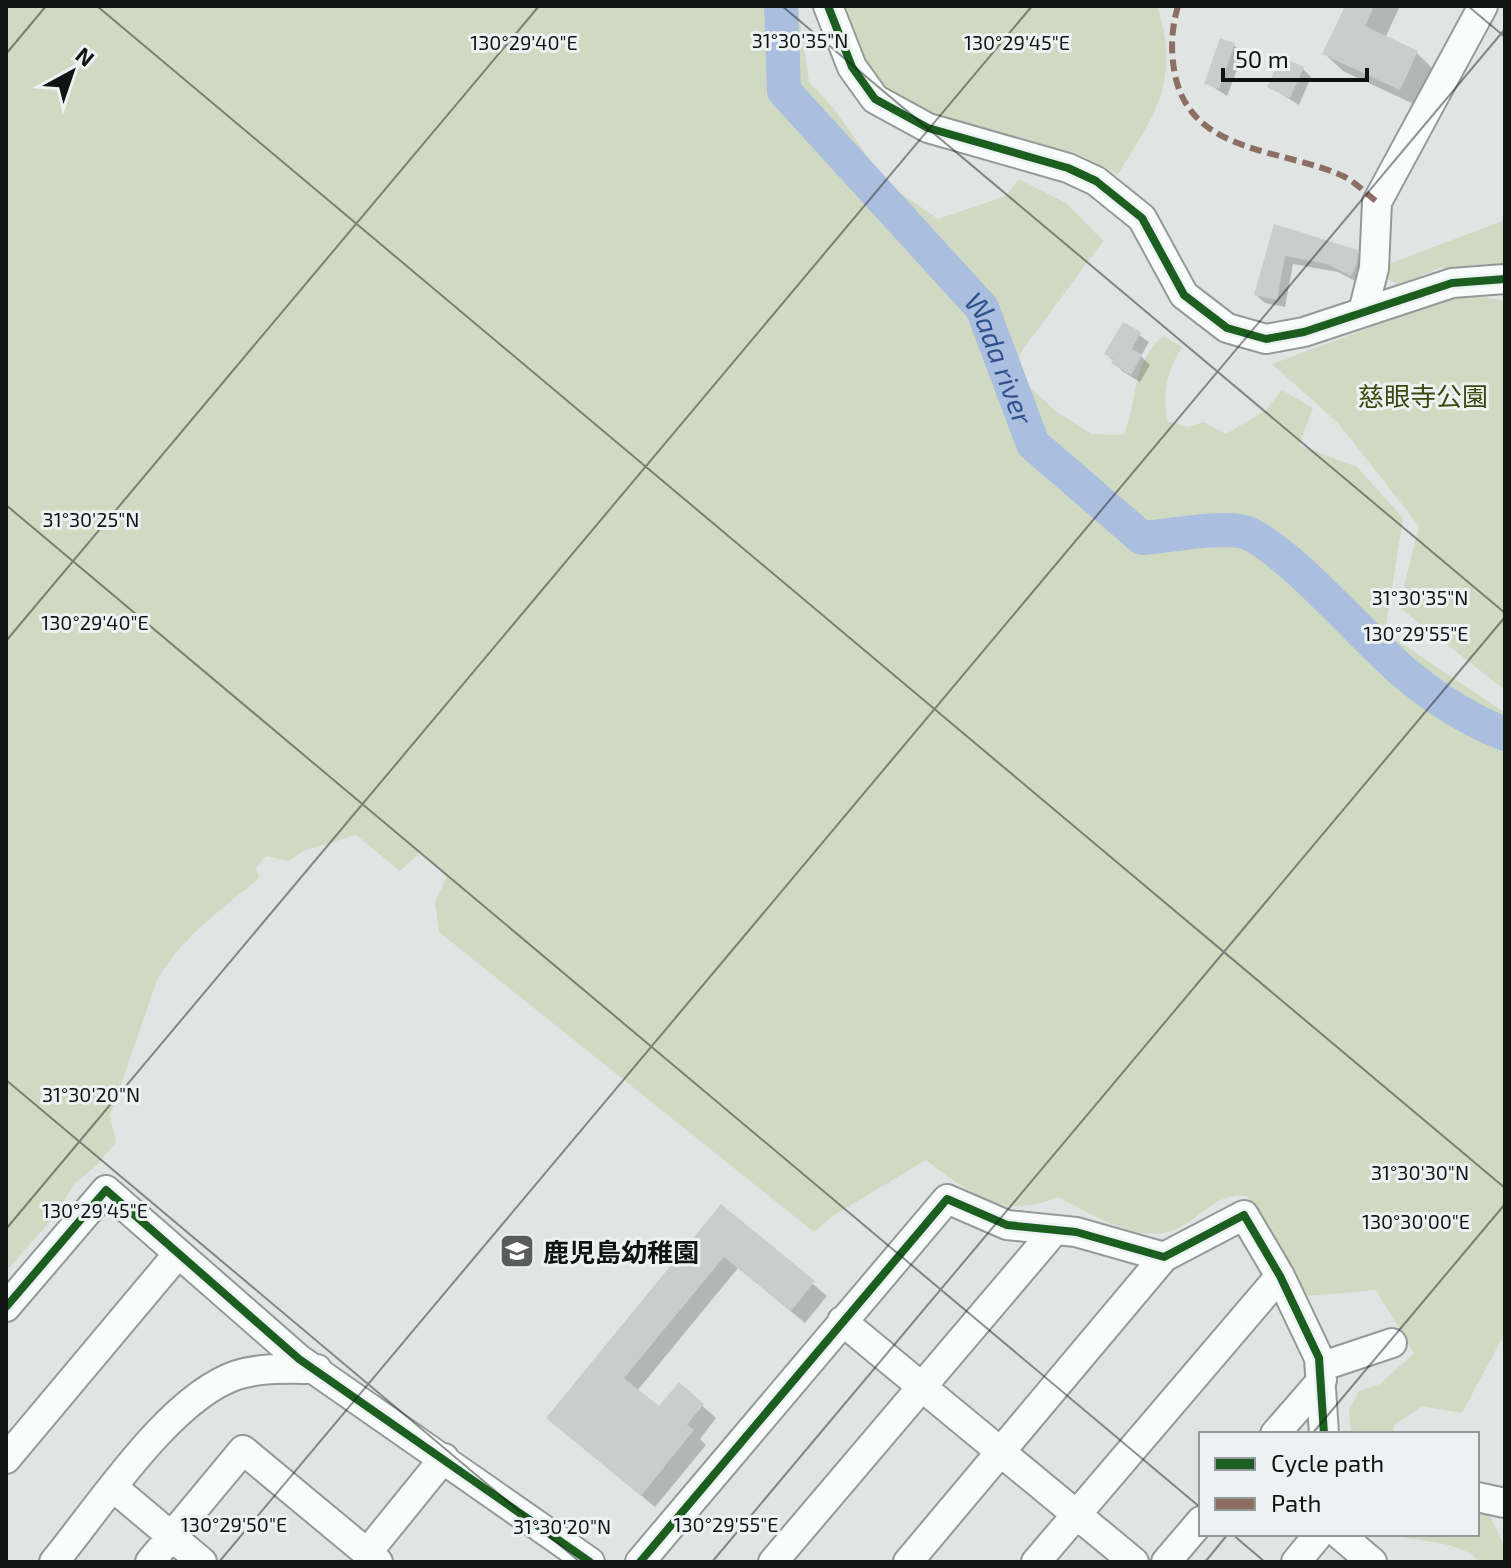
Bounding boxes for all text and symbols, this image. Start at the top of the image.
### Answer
text: 31°30'35"N [752,28,848,52]
text: 130°29'40"E [470,30,578,54]
text: 130°29'45"E [964,30,1070,54]
north arrow [32,32,112,112]
scale bar [1223,32,1367,82]
text: N [71,41,100,71]
text: 50 m [1235,44,1289,73]
water label: Wada river [958,284,1041,430]
park label: 慈眼寺公園 [1358,380,1488,411]
text: 31°30'25"N [43,507,139,531]
text: 31°30'35"N [1372,585,1468,609]
text: 130°29'40"E [41,610,149,634]
text: 130°29'55"E [1364,621,1468,645]
text: 31°30'20"N [42,1082,140,1106]
text: 31°30'30"N [1371,1160,1469,1184]
text: 130°29'45"E [42,1198,148,1222]
text: 130°30'00"E [1362,1209,1470,1233]
school or university icon: 鹿児島幼稚園 [498,1232,536,1270]
place label: 鹿児島幼稚園 [543,1236,699,1267]
legend [1199,1432,1479,1536]
text: Cycle path [1271,1448,1384,1477]
text: Path [1271,1488,1321,1517]
text: 130°29'50"E [181,1512,287,1536]
text: 130°29'55"E [674,1512,778,1536]
text: 31°30'20"N [513,1514,611,1538]

